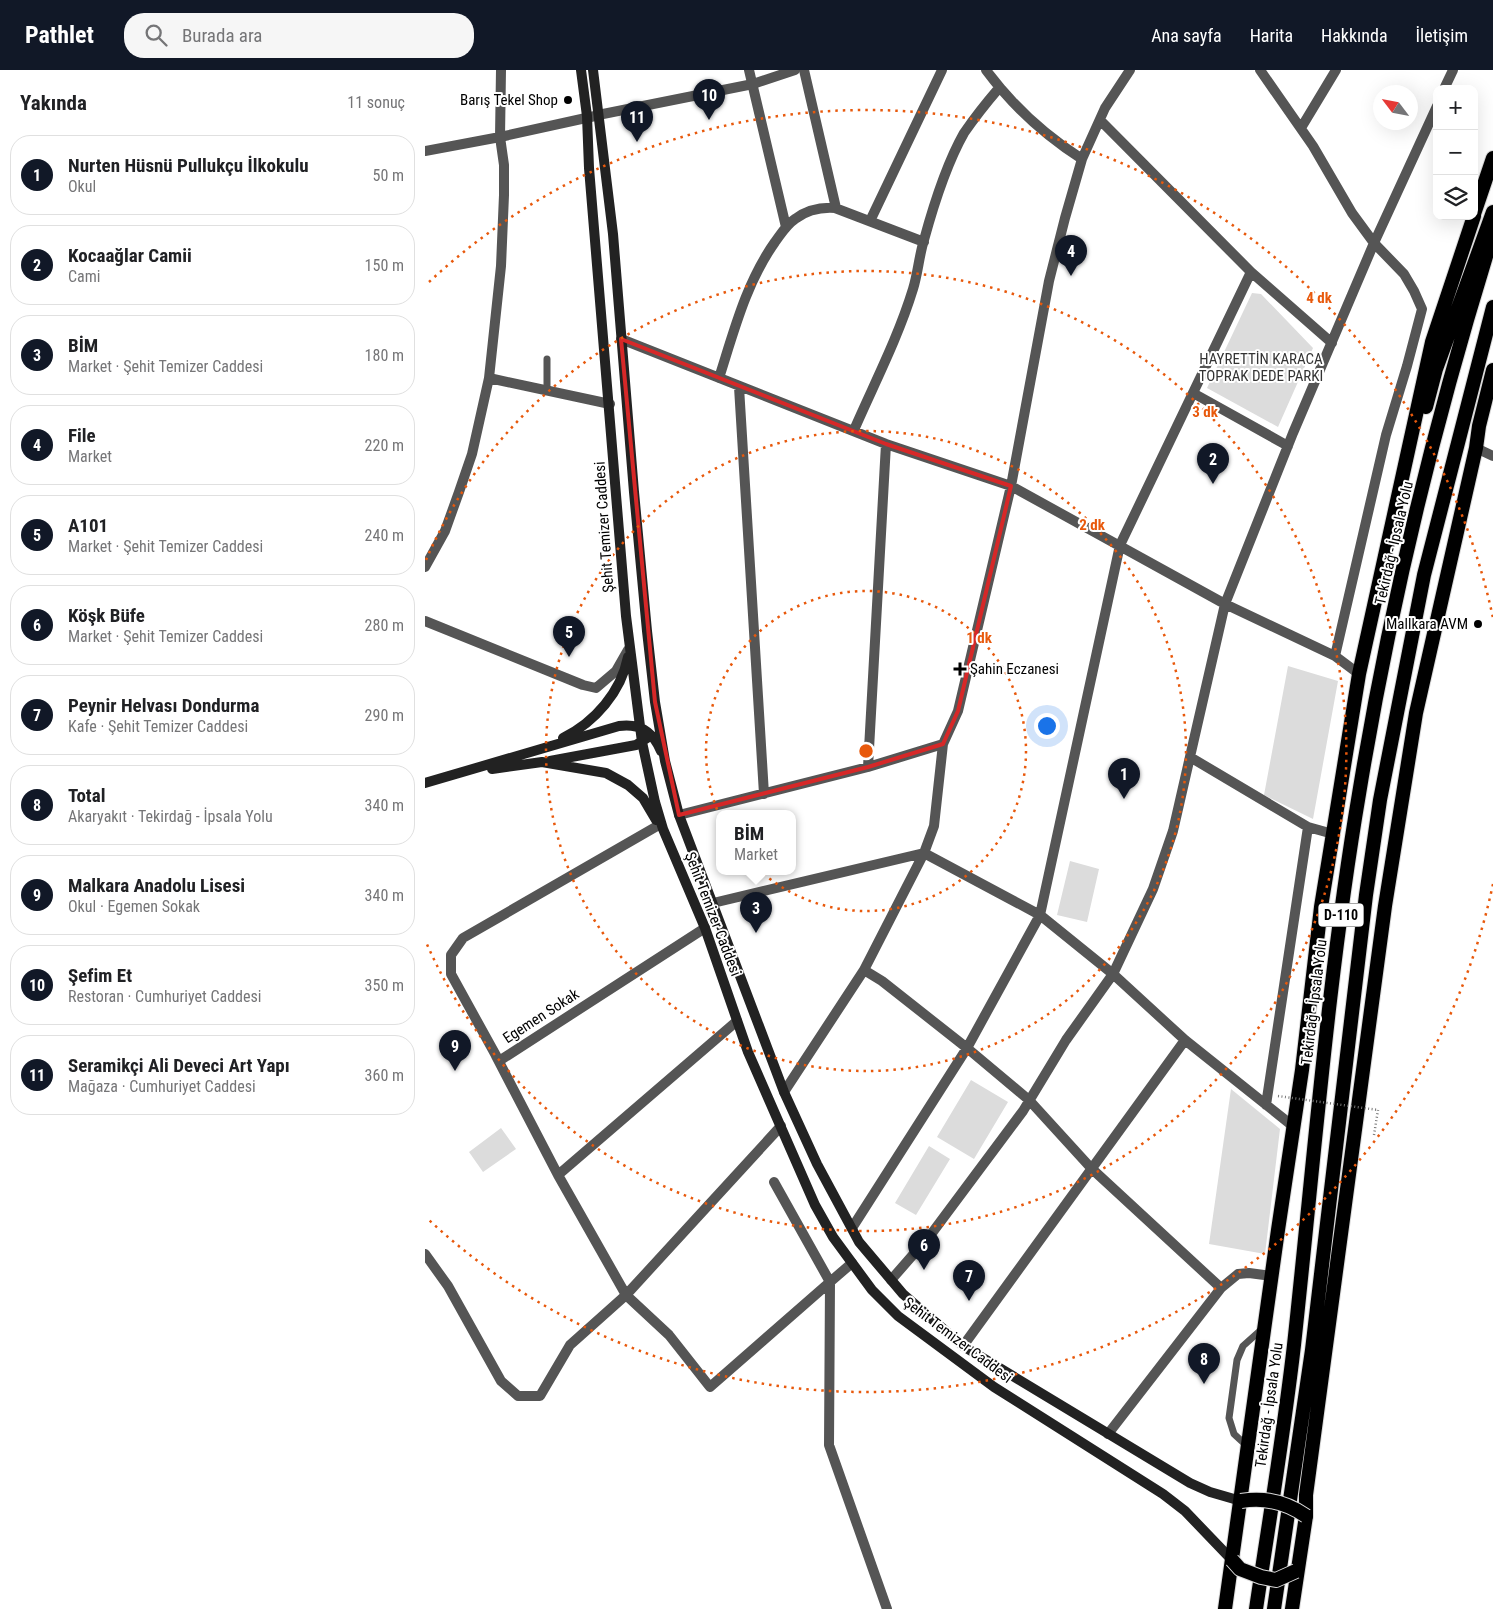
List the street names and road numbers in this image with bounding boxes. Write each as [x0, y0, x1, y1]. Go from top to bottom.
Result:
street label: Şehit Temizer Caddesi [590, 461, 618, 593]
street label: Tekirdağ - İpsala Yolu [1371, 479, 1417, 607]
street label: Şehit Temizer Caddesi [681, 849, 745, 979]
road number: D-110 [1319, 904, 1363, 926]
street label: Tekirdağ - İpsala Yolu [1297, 938, 1331, 1066]
street label: Egemen Sokak [500, 985, 582, 1047]
street label: Şehit Temizer Caddesi [900, 1293, 1016, 1387]
street label: Tekirdağ - İpsala Yolu [1251, 1341, 1287, 1469]

